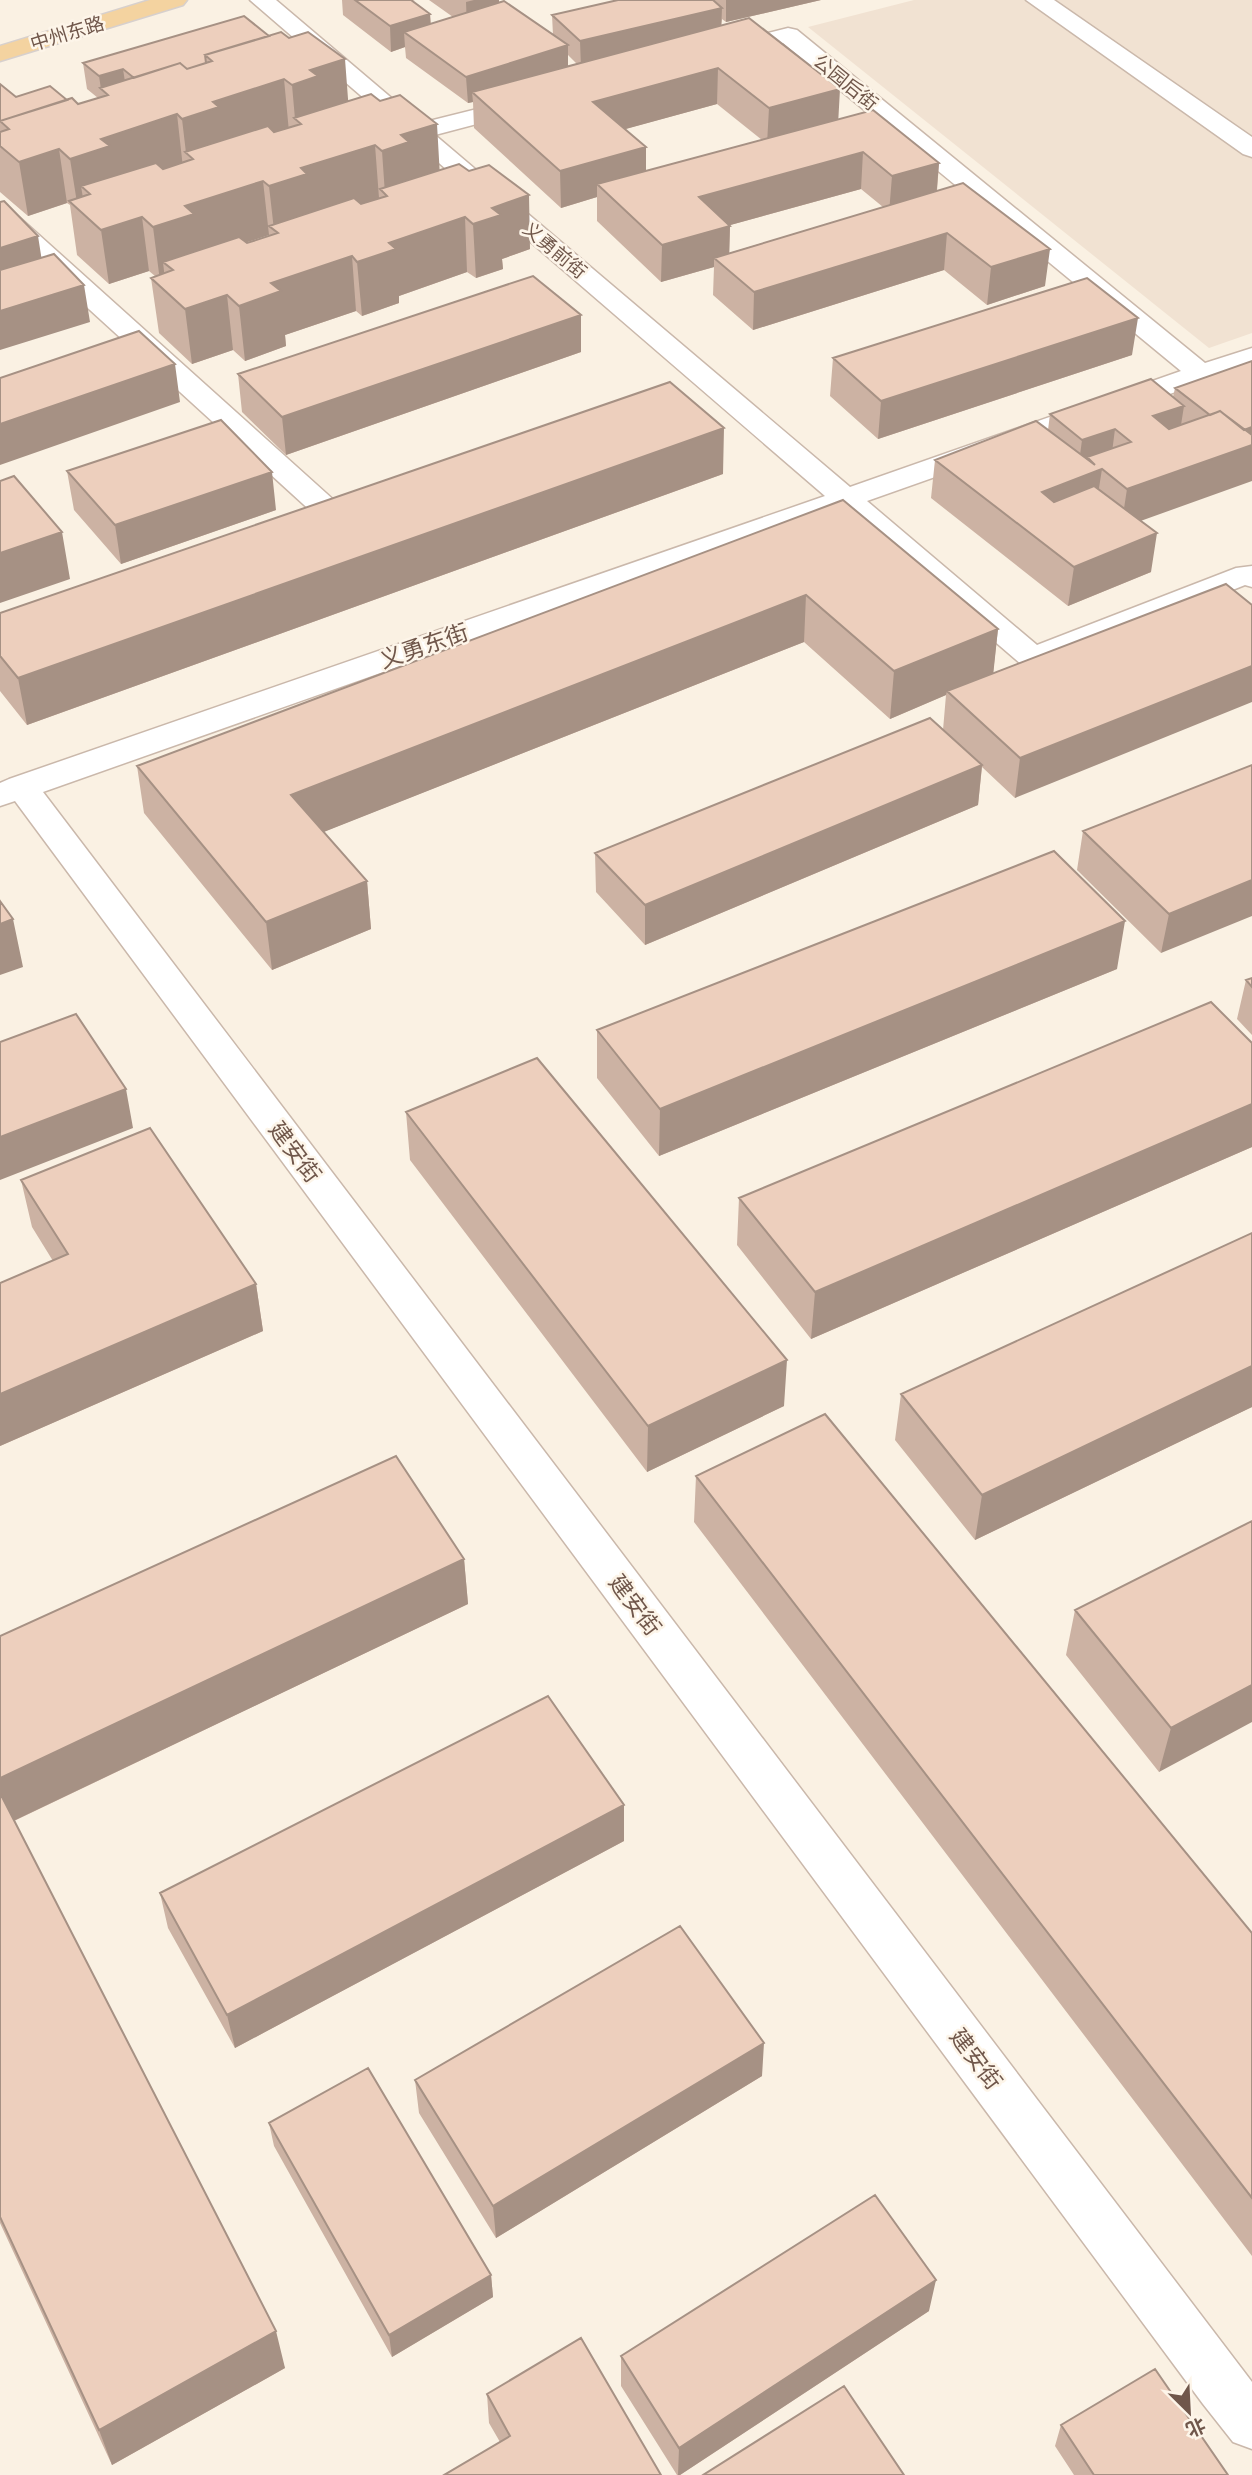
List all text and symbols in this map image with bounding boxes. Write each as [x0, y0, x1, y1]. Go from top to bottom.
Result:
street label: 中州东路 [27, 10, 107, 55]
street label: 公园后街 [810, 49, 883, 114]
street label: 义勇前街 [519, 216, 592, 283]
street label: 义勇东街 [376, 617, 472, 673]
street label: 建安街 [264, 1115, 328, 1187]
street label: 建安街 [604, 1568, 668, 1640]
street label: 建安街 [945, 2022, 1009, 2094]
north arrow [1154, 2377, 1224, 2447]
text: 北 [1183, 2414, 1209, 2442]

